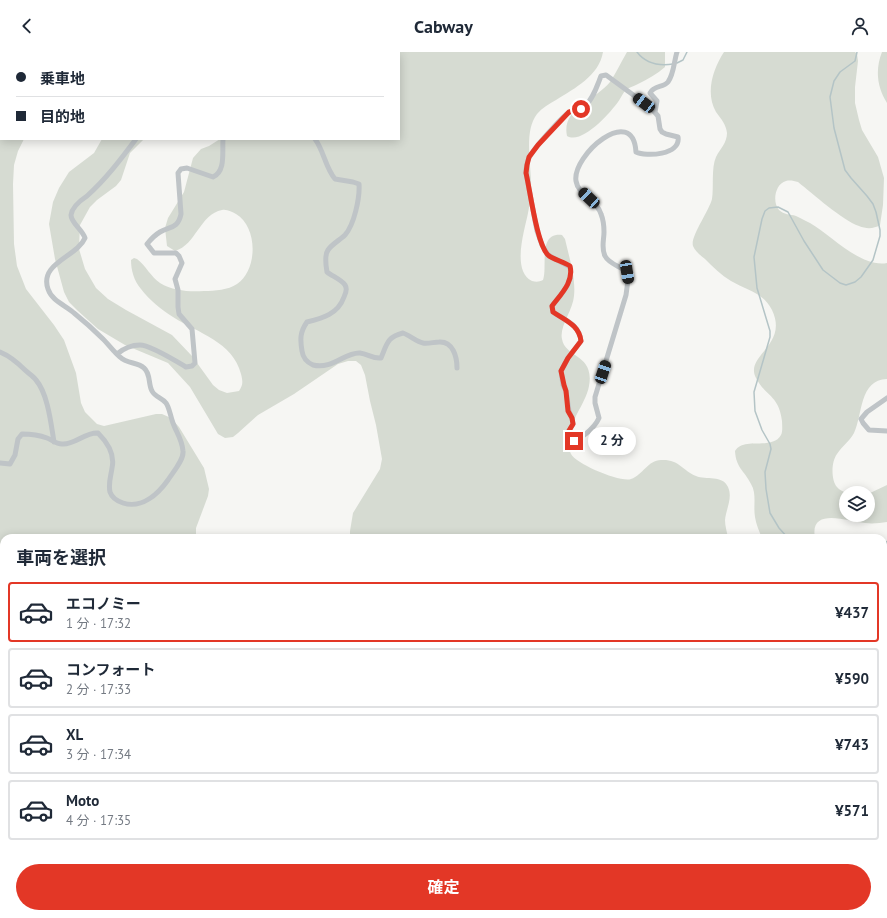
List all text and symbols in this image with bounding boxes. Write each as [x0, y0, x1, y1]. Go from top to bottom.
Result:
icon: back [16, 15, 38, 37]
text: Cabway [414, 15, 473, 38]
icon: person [849, 15, 871, 37]
text: 乗車地 [40, 69, 85, 88]
car [631, 91, 657, 115]
route start [572, 100, 590, 118]
text: 目的地 [40, 107, 85, 126]
car [576, 185, 602, 211]
car [619, 259, 635, 285]
car [594, 359, 612, 385]
callout: 2 分 [588, 427, 636, 455]
route end [565, 432, 583, 450]
text: 2 分 [600, 432, 624, 449]
map controls [839, 486, 875, 522]
button: layers [839, 486, 875, 522]
text: 車両を選択 [16, 546, 106, 569]
icon: car [18, 594, 54, 630]
text: エコノミー [66, 594, 141, 613]
text: ¥437 [835, 603, 869, 622]
text: 1 分 · 17:32 [66, 615, 131, 632]
icon: car [18, 660, 54, 696]
text: コンフォート [66, 660, 156, 679]
text: ¥590 [835, 669, 869, 688]
text: 2 分 · 17:33 [66, 681, 131, 698]
text: XL [66, 725, 83, 744]
icon: car [18, 726, 54, 762]
text: ¥743 [835, 735, 869, 754]
text: 3 分 · 17:34 [66, 746, 131, 763]
text: Moto [66, 791, 99, 810]
icon: car [18, 792, 54, 828]
text: ¥571 [835, 801, 869, 820]
text: 4 分 · 17:35 [66, 812, 131, 829]
button: 確定 [16, 864, 871, 910]

